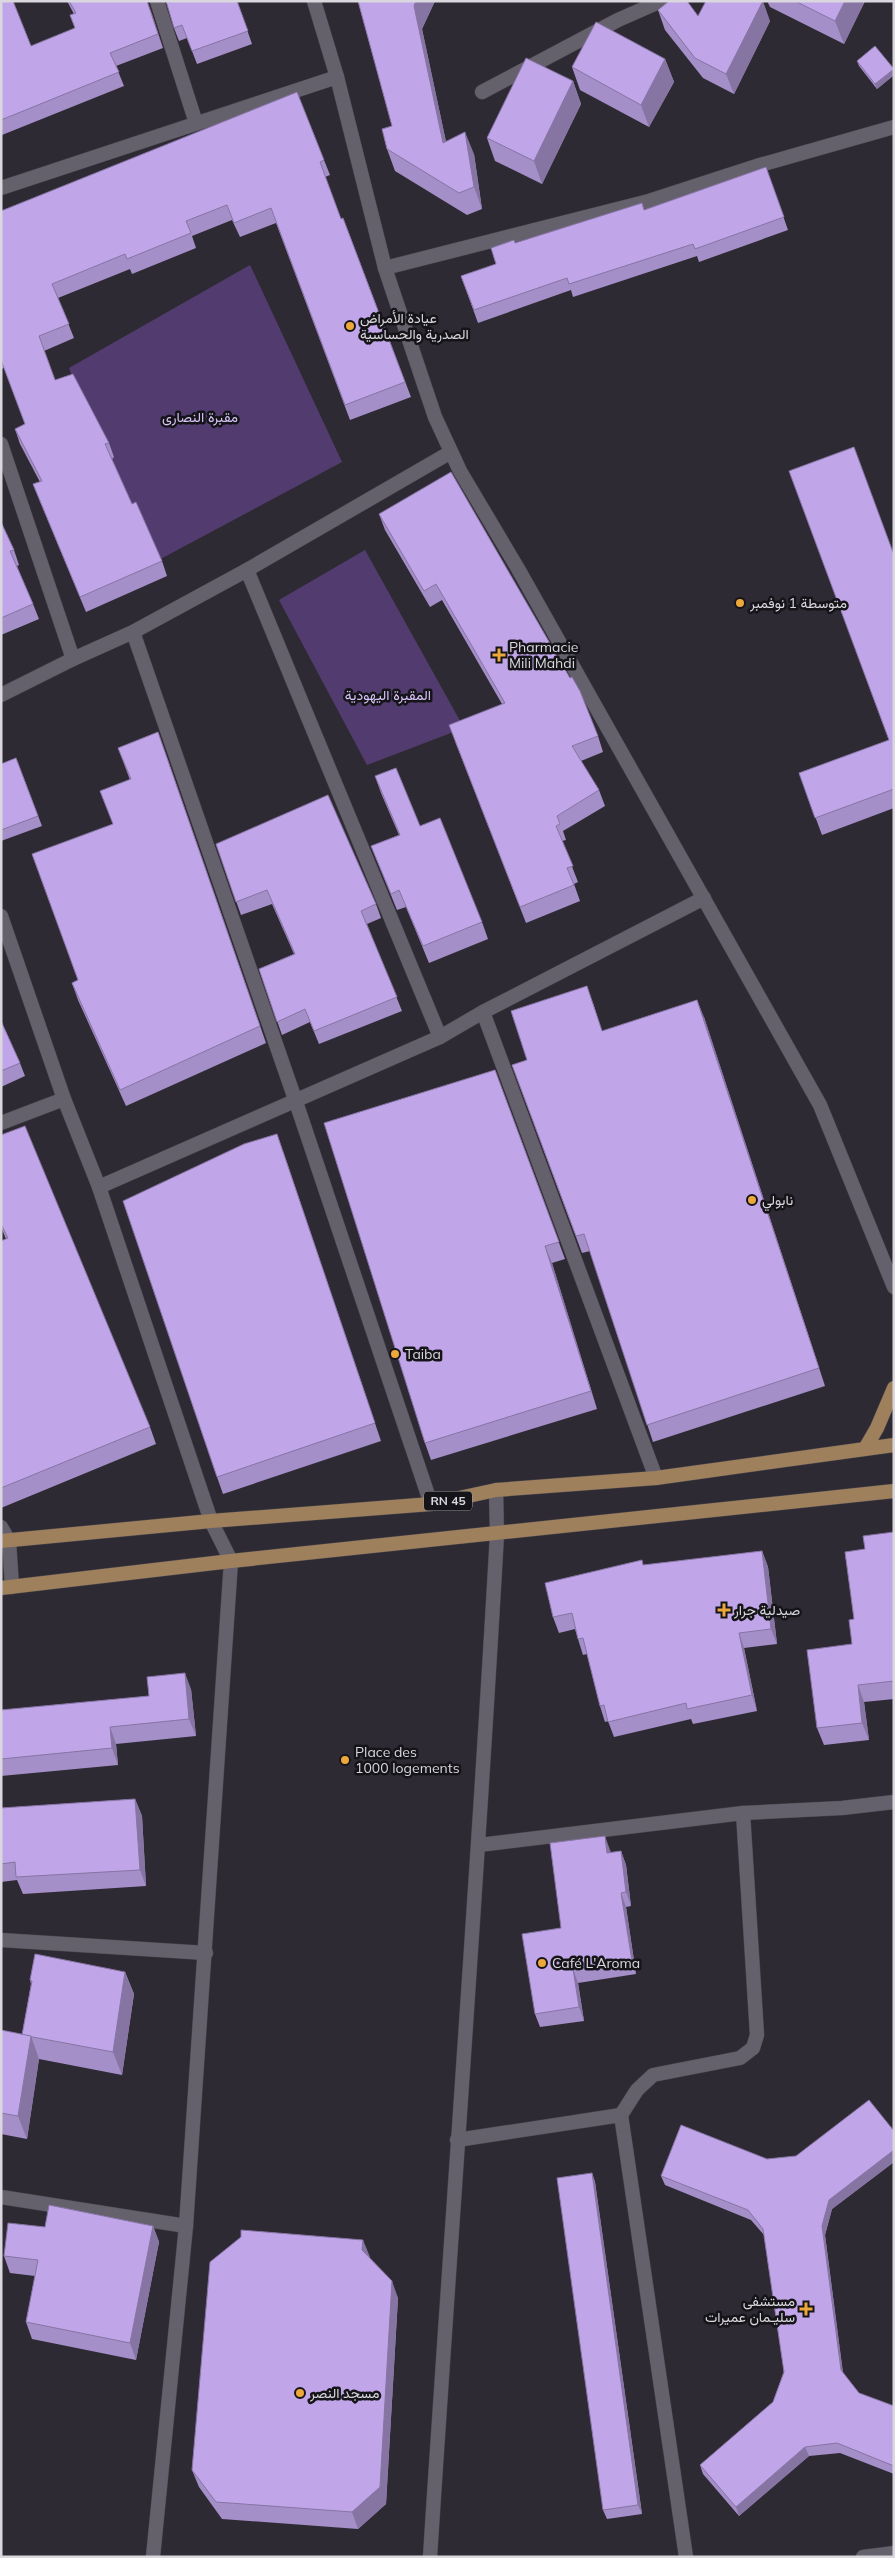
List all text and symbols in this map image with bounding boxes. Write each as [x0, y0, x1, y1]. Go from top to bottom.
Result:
place label: عيادة الأمراض الصدرية والحساسية [360, 309, 469, 343]
marker: عيادة الأمراض الصدرية والحساسية [344, 320, 356, 332]
park label: مقبرة النصارى [162, 408, 238, 426]
place label: متوسطة 1 نوفمبر [749, 594, 847, 612]
marker: متوسطة 1 نوفمبر [734, 597, 746, 609]
place label: Pharmacie Mili Mahdi [509, 638, 578, 672]
marker: Pharmacie Mili Mahdi [493, 649, 505, 661]
park label: المقبرة اليهودية [345, 686, 431, 704]
place label: نابولي [762, 1191, 793, 1212]
marker: نابولي [746, 1194, 758, 1206]
place label: Taiba [405, 1345, 441, 1363]
marker: Taiba [389, 1348, 401, 1360]
road number: RN 45 [424, 1492, 472, 1510]
place label: صيدلية جرار [733, 1601, 800, 1619]
marker: صيدلية جرار [718, 1604, 730, 1616]
place label: Place des 1000 logements [355, 1743, 460, 1777]
marker: Place des 1000 logements [339, 1754, 351, 1766]
place label: Café L'Aroma [552, 1954, 640, 1972]
marker: Café L'Aroma [536, 1957, 548, 1969]
place label: مستشفى سليـمان عميرات [705, 2292, 795, 2326]
marker: مستشفى سليـمان عميرات [799, 2302, 813, 2316]
place label: مسجد النصر [309, 2384, 379, 2402]
marker: مسجد النصر [294, 2387, 306, 2399]

